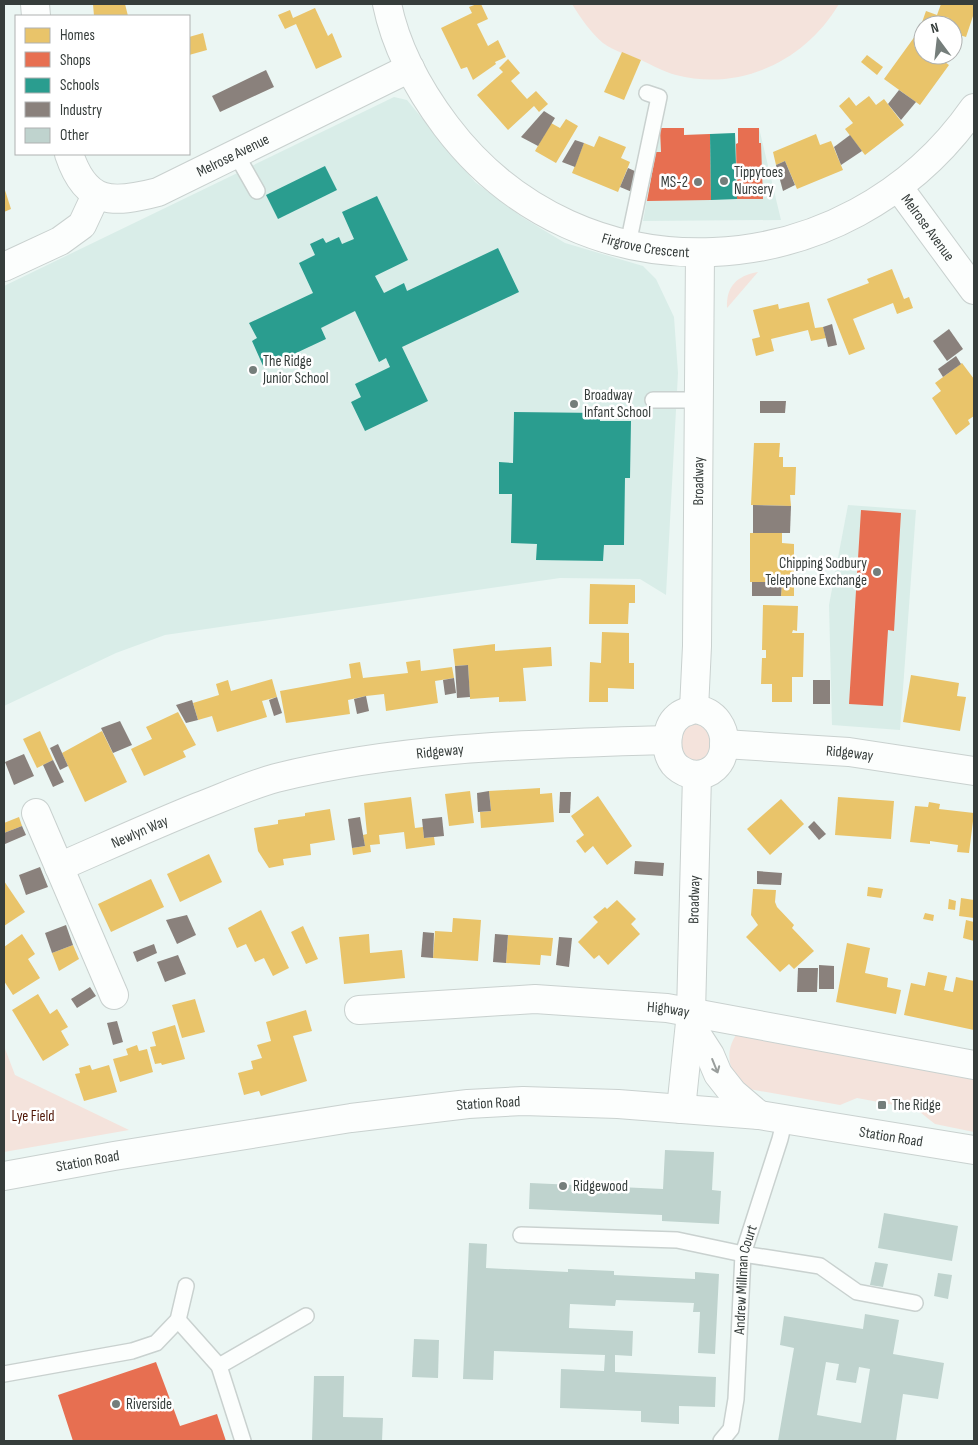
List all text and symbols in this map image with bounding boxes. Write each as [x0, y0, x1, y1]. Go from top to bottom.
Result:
legend [15, 15, 190, 155]
north arrow [913, 15, 963, 65]
text: N [929, 19, 941, 37]
text: Homes [60, 26, 95, 45]
text: Shops [60, 51, 91, 70]
text: Schools [60, 76, 99, 95]
text: Industry [60, 101, 102, 120]
text: Other [60, 126, 89, 145]
street label: Melrose Avenue [194, 130, 272, 182]
place label: Tippytoes Nursery [734, 163, 783, 199]
place label: MS-2 [661, 173, 688, 192]
marker: Tippytoes Nursery [718, 175, 730, 187]
marker: MS-2 [692, 176, 704, 188]
street label: Melrose Avenue [897, 190, 959, 265]
street label: Firgrove Crescent [599, 229, 690, 262]
place label: The Ridge Junior School [262, 352, 329, 388]
marker: The Ridge Junior School [247, 364, 259, 376]
place label: Broadway Infant School [584, 386, 651, 422]
marker: Broadway Infant School [568, 398, 580, 410]
street label: Broadway [689, 456, 708, 506]
place label: Chipping Sodbury Telephone Exchange [765, 554, 867, 590]
marker: Chipping Sodbury Telephone Exchange [871, 566, 883, 578]
street label: Ridgeway [415, 740, 465, 763]
street label: Ridgeway [825, 742, 875, 766]
street label: Newlyn Way [108, 811, 171, 853]
street label: Broadway [684, 875, 704, 924]
street label: Highway [646, 998, 691, 1022]
one-way arrow [710, 1058, 720, 1073]
street label: Station Road [455, 1092, 521, 1115]
place label: The Ridge [892, 1096, 941, 1115]
marker: The Ridge [876, 1099, 888, 1111]
park label: Lye Field [11, 1107, 55, 1126]
street label: Station Road [858, 1122, 924, 1152]
street label: Station Road [54, 1146, 121, 1176]
place label: Ridgewood [573, 1177, 628, 1196]
marker: Ridgewood [557, 1180, 569, 1192]
street label: Andrew Millman Court [730, 1222, 762, 1336]
place label: Riverside [126, 1395, 172, 1414]
marker: Riverside [110, 1398, 122, 1410]

